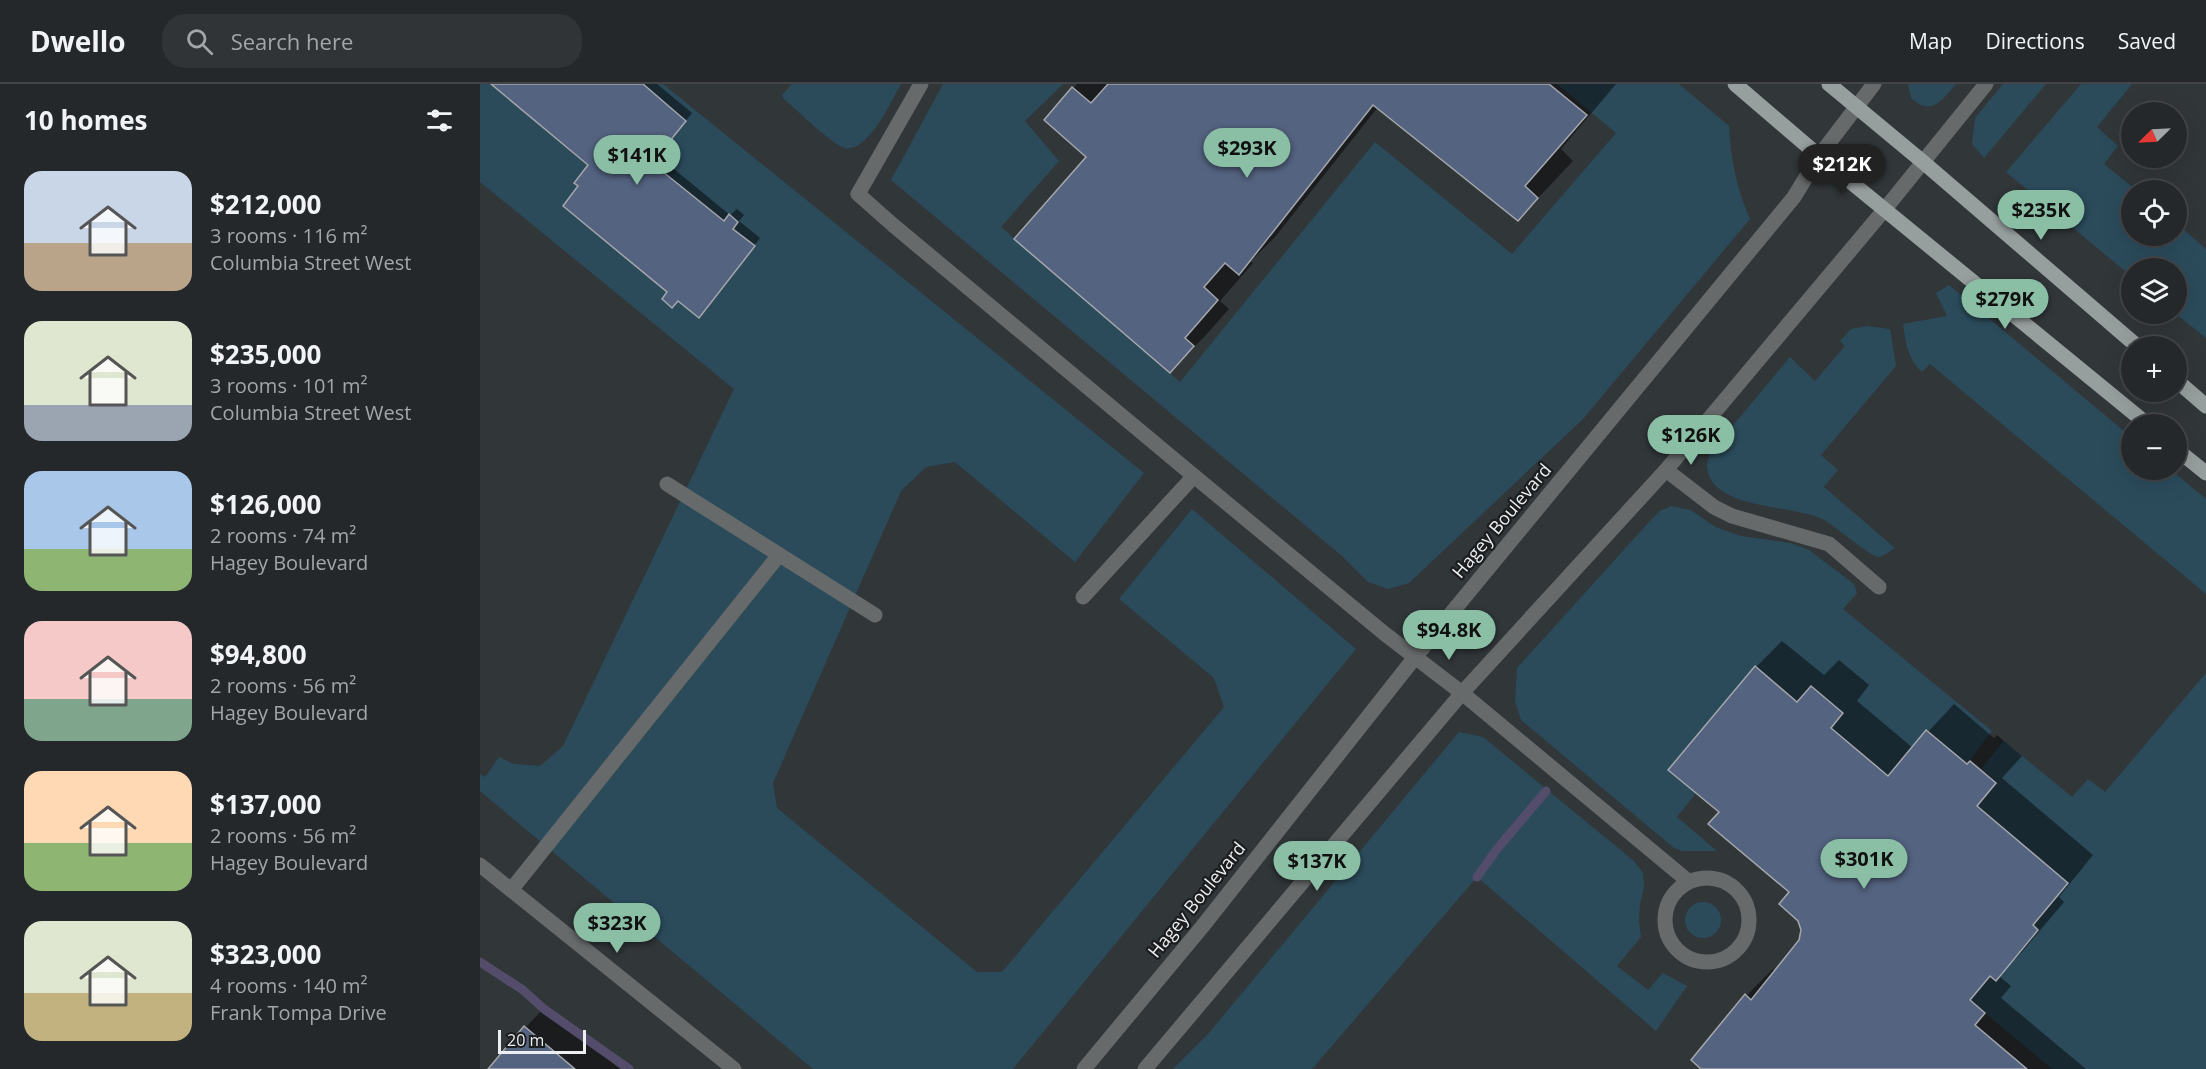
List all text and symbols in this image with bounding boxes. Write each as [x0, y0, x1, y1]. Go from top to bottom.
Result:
search box [162, 14, 582, 68]
text: Dwello [30, 22, 126, 60]
icon: search [183, 25, 216, 58]
text: Search here [231, 26, 353, 56]
text: Map [1909, 27, 1952, 55]
text: Directions [1985, 27, 2085, 55]
text: Saved [2118, 27, 2176, 55]
text: 10 homes [24, 102, 148, 138]
north arrow [2121, 102, 2187, 168]
map controls [2121, 102, 2187, 480]
icon: filters [423, 104, 456, 137]
pin: $293K [1205, 128, 1289, 179]
text: $293K [1217, 134, 1277, 161]
pin: $141K [595, 135, 679, 186]
text: $141K [607, 141, 667, 168]
pin: $212K [1800, 144, 1884, 195]
text: $212K [1812, 150, 1872, 177]
button: locate [2121, 180, 2187, 246]
text: $212,000 [210, 186, 321, 222]
pin: $235K [1999, 190, 2083, 241]
icon: home [72, 195, 144, 267]
text: $235K [2011, 196, 2071, 223]
text: 3 rooms · 116 m² [210, 222, 368, 249]
text: Columbia Street West [210, 249, 411, 276]
button: layers [2121, 258, 2187, 324]
pin: $279K [1963, 279, 2047, 330]
text: $279K [1975, 285, 2035, 312]
text: $235,000 [210, 336, 321, 372]
button: + [2121, 336, 2187, 402]
icon: home [72, 345, 144, 417]
text: 3 rooms · 101 m² [210, 372, 368, 399]
text: Columbia Street West [210, 399, 411, 426]
button: − [2121, 414, 2187, 480]
pin: $126K [1649, 415, 1733, 466]
text: $126K [1661, 421, 1721, 448]
street label: Hagey Boulevard [1446, 458, 1556, 583]
text: $126,000 [210, 486, 321, 522]
icon: home [72, 495, 144, 567]
text: 2 rooms · 74 m² [210, 522, 356, 549]
text: Hagey Boulevard [210, 549, 368, 576]
pin: $94.8K [1400, 610, 1498, 661]
text: $94.8K [1417, 616, 1481, 643]
text: $94,800 [210, 636, 307, 672]
icon: home [72, 645, 144, 717]
text: 2 rooms · 56 m² [210, 672, 356, 699]
text: Hagey Boulevard [210, 699, 368, 726]
text: $137,000 [210, 786, 321, 822]
icon: home [72, 795, 144, 867]
text: 2 rooms · 56 m² [210, 822, 356, 849]
street label: Hagey Boulevard [1142, 837, 1250, 962]
pin: $301K [1822, 839, 1906, 890]
pin: $137K [1275, 841, 1359, 892]
text: $301K [1834, 845, 1894, 872]
text: $137K [1287, 847, 1347, 874]
text: Hagey Boulevard [210, 849, 368, 876]
pin: $323K [575, 903, 659, 954]
text: $323K [587, 909, 647, 936]
text: $323,000 [210, 936, 321, 972]
icon: home [72, 945, 144, 1017]
text: 4 rooms · 140 m² [210, 972, 368, 999]
text: Frank Tompa Drive [210, 999, 387, 1026]
scale bar [498, 1027, 586, 1054]
text: 20 m [507, 1029, 544, 1051]

